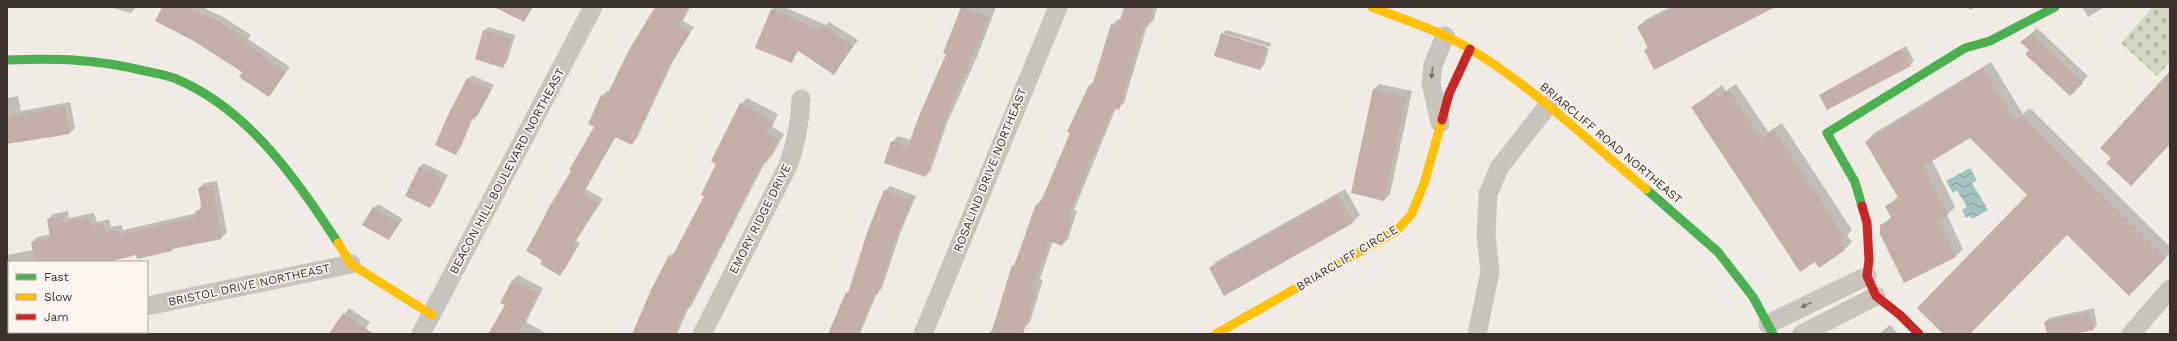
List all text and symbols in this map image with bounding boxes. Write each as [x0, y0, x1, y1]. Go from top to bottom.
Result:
street label: BEACON HILL BOULEVARD NORTHEAST [447, 66, 567, 276]
one-way arrow [1429, 66, 1435, 79]
street label: BRIARCLIFF ROAD NORTHEAST [1537, 79, 1685, 207]
street label: ROSALIND DRIVE NORTHEAST [951, 86, 1029, 254]
street label: EMORY RIDGE DRIVE [726, 161, 794, 276]
street label: BRIARCLIFF CIRCLE [1294, 222, 1400, 294]
legend [8, 261, 148, 333]
street label: BRISTOL DRIVE NORTHEAST [167, 261, 331, 309]
text: Fast [44, 270, 69, 284]
text: Slow [44, 290, 72, 304]
one-way arrow [1801, 302, 1812, 308]
text: Jam [44, 310, 69, 324]

